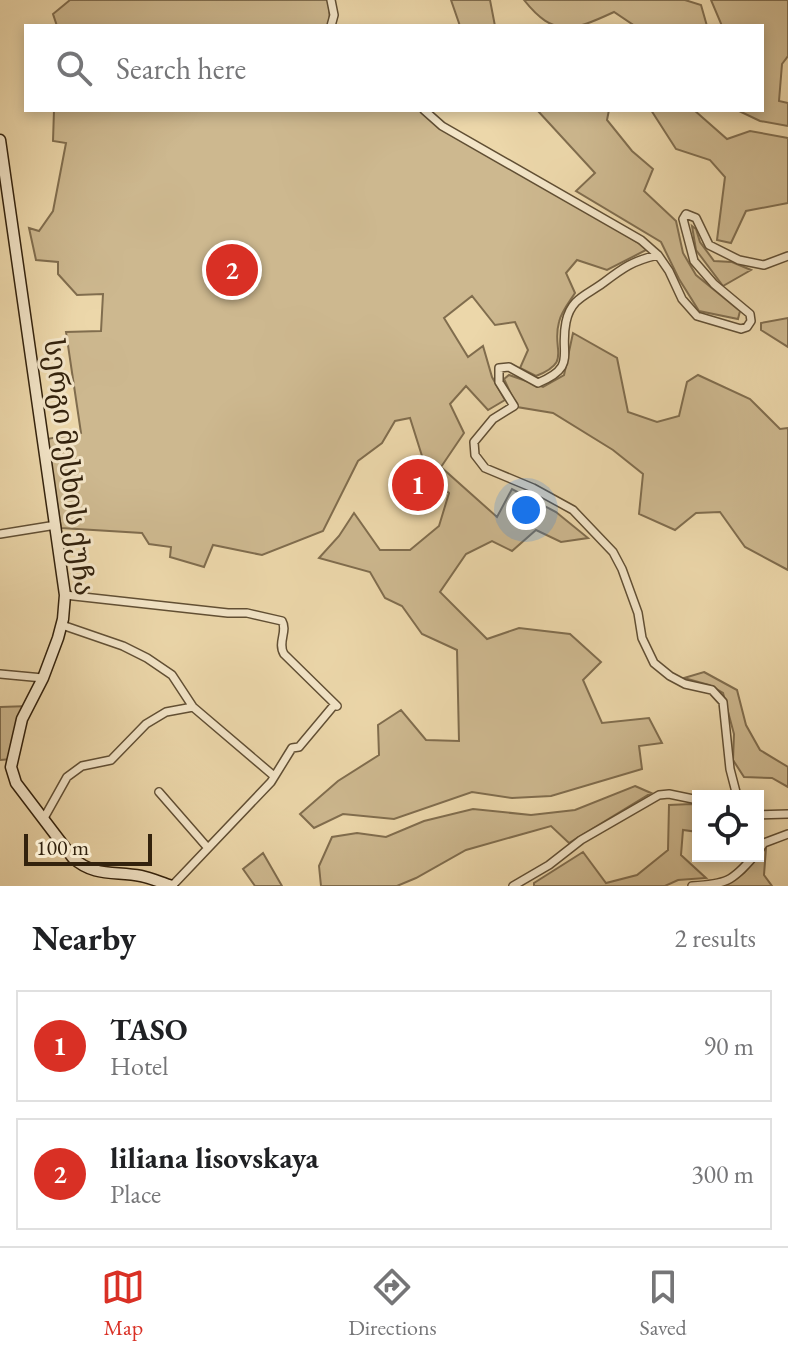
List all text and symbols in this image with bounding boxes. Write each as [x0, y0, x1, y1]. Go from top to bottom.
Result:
search box [24, 24, 764, 112]
icon: search [52, 46, 96, 90]
text: Search here [116, 49, 246, 88]
pin: 2 [206, 240, 258, 300]
street label: სერგი მესხის ქუჩა [36, 336, 104, 598]
pin: 1 [392, 455, 444, 515]
your location [506, 490, 546, 530]
map controls [692, 790, 764, 862]
button: locate [692, 790, 764, 862]
scale bar [24, 830, 152, 866]
text: 100 m [36, 833, 89, 862]
text: Nearby [32, 916, 136, 960]
text: 2 results [675, 921, 756, 955]
text: TASO [110, 1010, 188, 1049]
text: 1 [53, 1029, 67, 1063]
text: 90 m [704, 1029, 754, 1063]
text: Hotel [110, 1049, 168, 1083]
text: liliana lisovskaya [110, 1138, 319, 1177]
text: 2 [53, 1157, 67, 1191]
text: 300 m [691, 1157, 754, 1191]
text: Place [110, 1177, 161, 1211]
tab: Map [101, 1265, 145, 1342]
tab: Directions [348, 1265, 437, 1342]
tab: Saved [639, 1265, 687, 1342]

